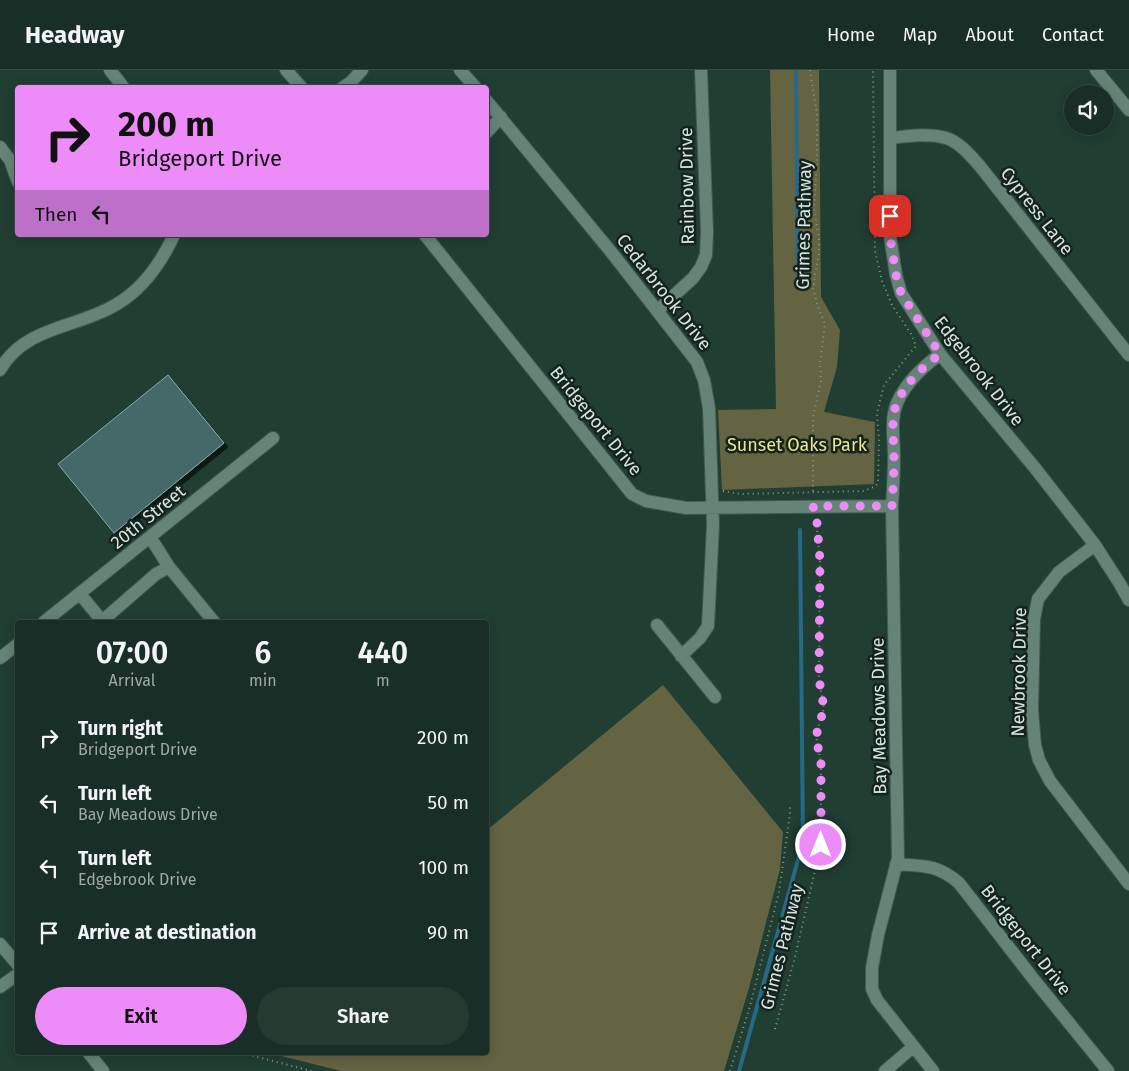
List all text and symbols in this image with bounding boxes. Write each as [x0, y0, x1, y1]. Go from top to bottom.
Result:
text: Headway [25, 21, 124, 49]
text: Home [827, 24, 875, 46]
text: Map [903, 24, 937, 46]
text: About [965, 24, 1014, 46]
text: Contact [1042, 24, 1104, 46]
map controls [1064, 85, 1114, 135]
button: sound [1064, 85, 1114, 135]
text: 200 m [118, 103, 215, 145]
icon: right [35, 105, 100, 170]
street label: Rainbow Drive [675, 127, 699, 245]
text: Bridgeport Drive [118, 145, 282, 172]
street label: Grimes Pathway [792, 160, 816, 290]
street label: Cypress Lane [996, 163, 1078, 259]
pin [869, 195, 911, 237]
icon: left [87, 200, 115, 228]
icon: arrive [876, 202, 904, 230]
text: Then [35, 203, 77, 226]
street label: Cedarbrook Drive [612, 230, 716, 354]
street label: Edgebrook Drive [929, 312, 1029, 430]
street label: Bridgeport Drive [545, 362, 647, 480]
park label: Sunset Oaks Park [727, 434, 868, 456]
street label: 20th Street [106, 480, 190, 554]
street label: Newbrook Drive [1007, 607, 1031, 737]
text: 07:00 [96, 635, 168, 671]
text: 6 [255, 635, 271, 671]
text: 440 [357, 635, 408, 671]
street label: Bay Meadows Drive [867, 637, 891, 795]
text: Arrival [109, 671, 155, 690]
text: min [249, 671, 277, 690]
text: m [376, 671, 390, 690]
text: Turn right [78, 717, 163, 740]
icon: right [35, 724, 63, 752]
text: 200 m [417, 726, 469, 749]
text: Bridgeport Drive [78, 740, 197, 759]
text: Turn left [78, 782, 152, 805]
icon: left [35, 789, 63, 817]
text: 50 m [428, 791, 469, 814]
text: Bay Meadows Drive [78, 805, 218, 824]
position arrow [794, 818, 846, 870]
text: Turn left [78, 847, 152, 870]
icon: left [35, 854, 63, 882]
text: 100 m [418, 856, 469, 879]
text: Edgebrook Drive [78, 870, 196, 889]
street label: Bridgeport Drive [976, 880, 1076, 1000]
street label: Grimes Pathway [756, 882, 808, 1012]
icon: arrive [35, 919, 63, 947]
text: Arrive at destination [78, 921, 257, 944]
text: 90 m [427, 921, 469, 944]
button: Exit [35, 987, 247, 1045]
button: Share [257, 987, 469, 1045]

